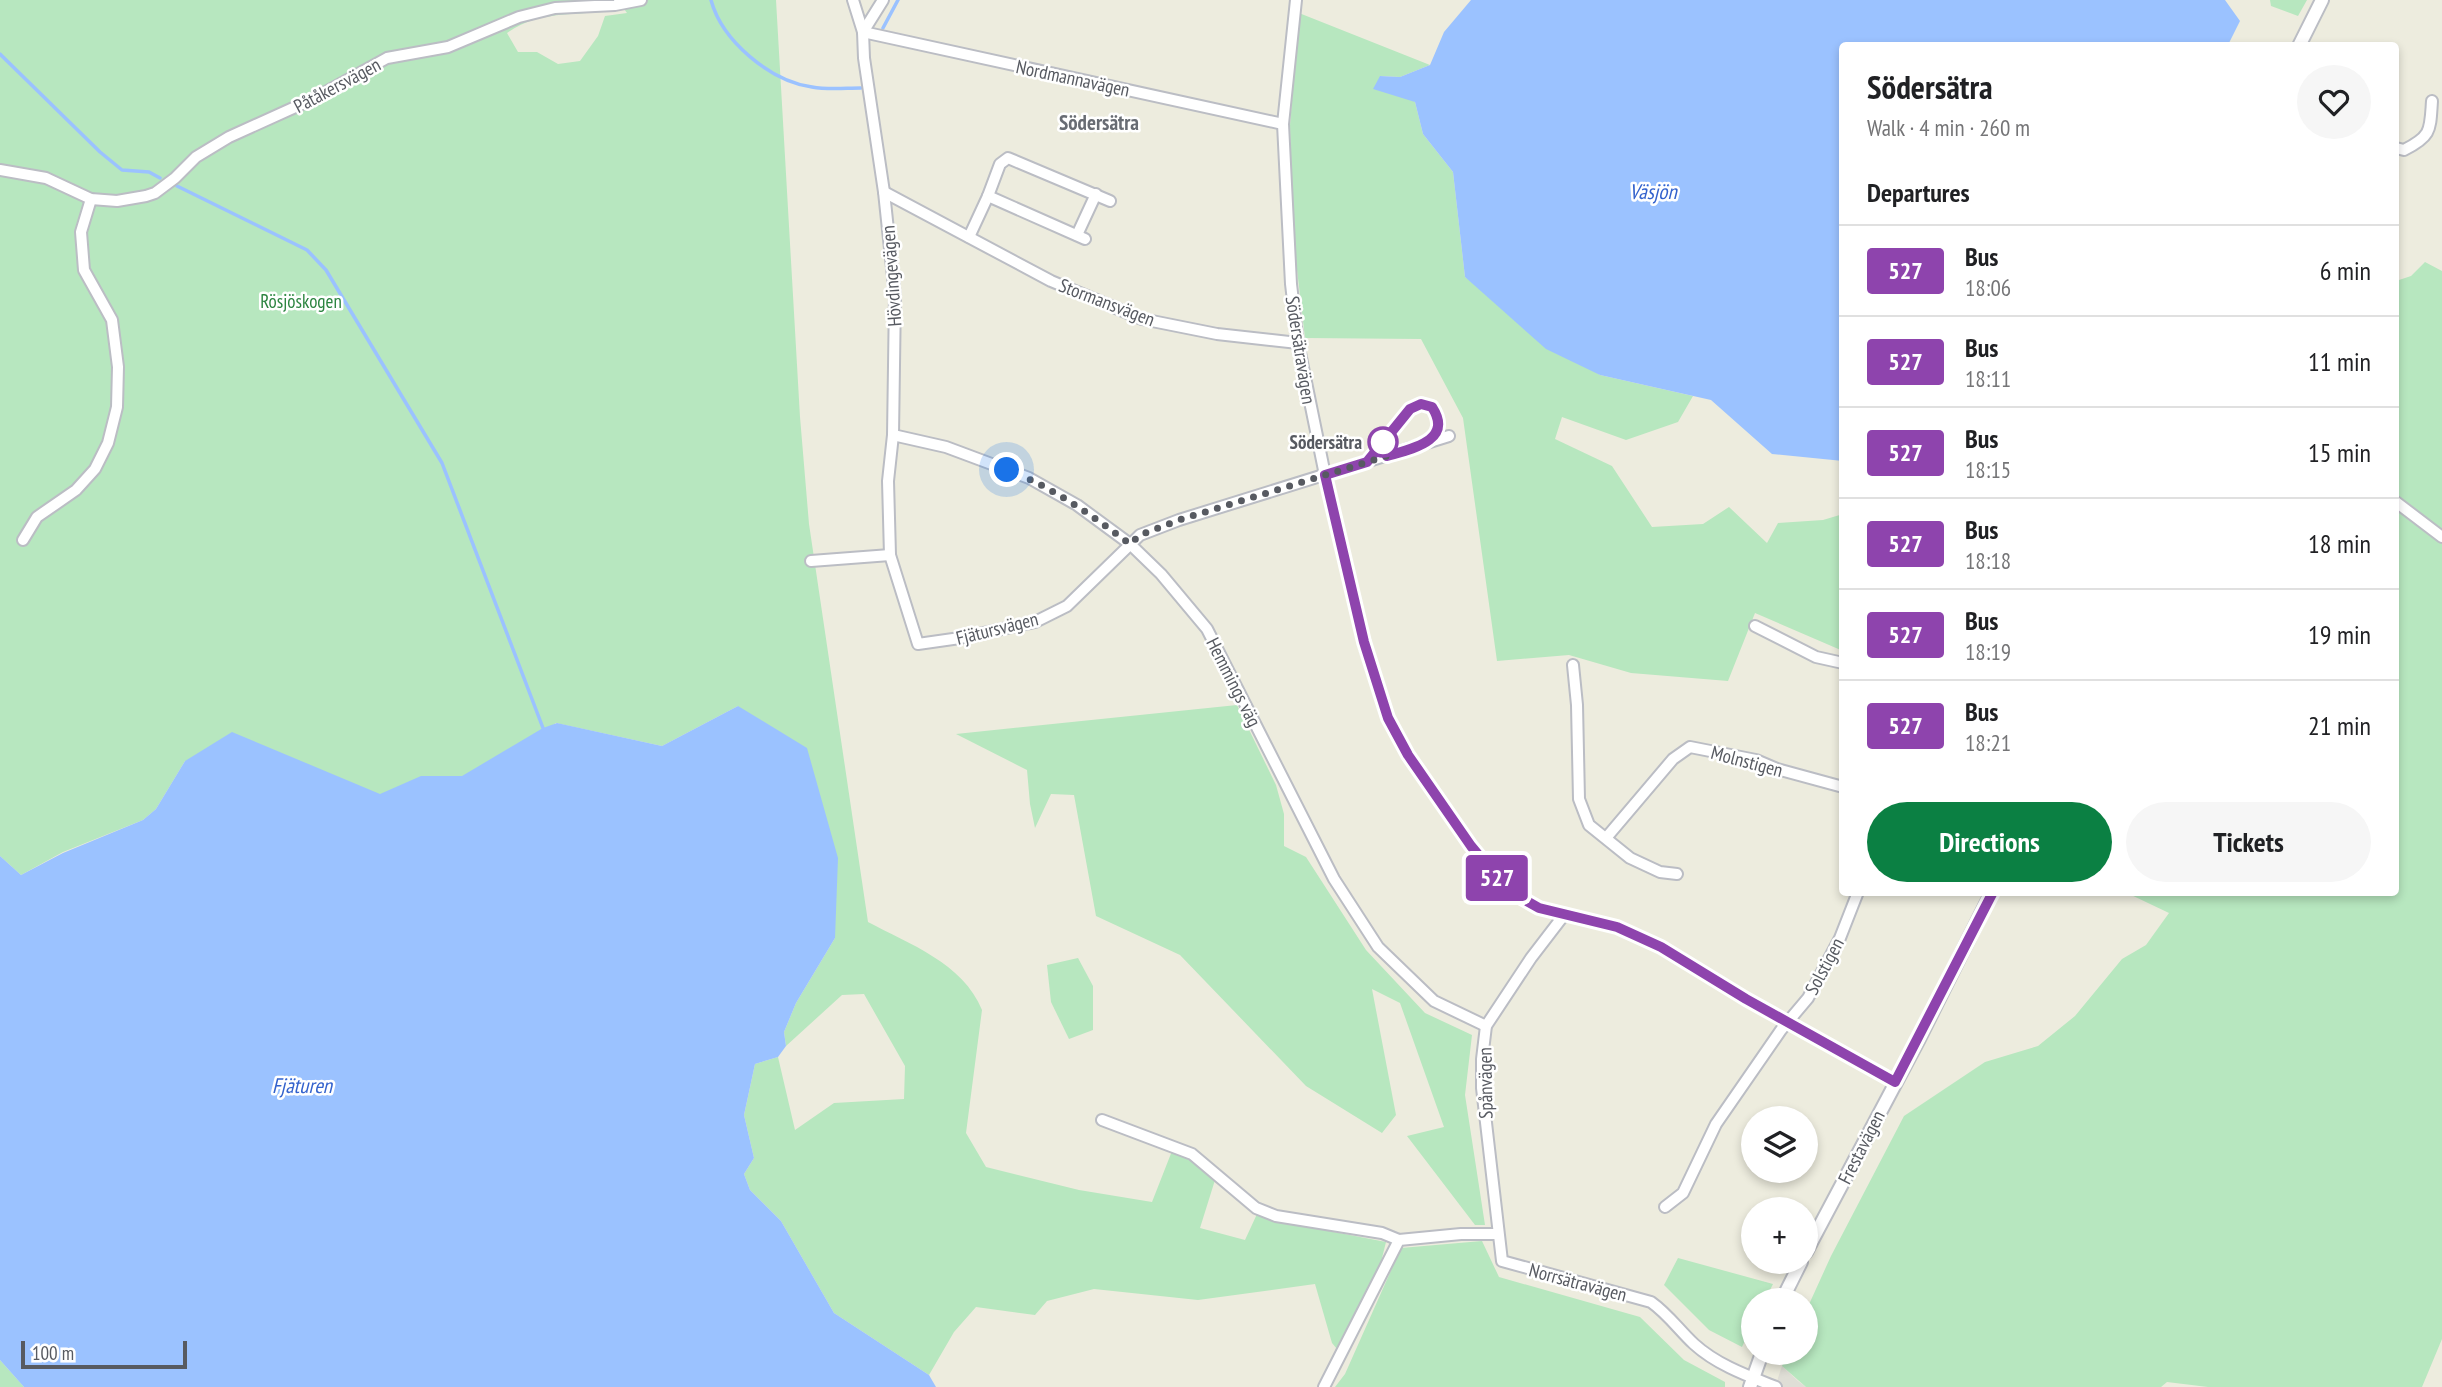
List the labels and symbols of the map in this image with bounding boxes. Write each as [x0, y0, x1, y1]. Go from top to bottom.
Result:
street label: Påtåkersvägen [289, 52, 385, 118]
street label: Nordmannavägen [1014, 54, 1132, 102]
district label: Södersätra [1059, 109, 1139, 136]
water label: Väsjön [1629, 178, 1678, 205]
street label: Hövdingevägen [875, 225, 907, 327]
street label: Stormansvägen [1056, 273, 1158, 331]
park label: Rösjöskogen [260, 289, 342, 313]
street label: Södersätravägen [1281, 294, 1321, 406]
marker: Södersätra [1368, 427, 1398, 457]
place label: Södersätra [1290, 430, 1362, 454]
your location [989, 452, 1024, 487]
street label: Fjätursvägen [953, 606, 1041, 650]
street label: Hemmings väg [1201, 633, 1267, 731]
street label: Molnstigen [1709, 740, 1785, 782]
line badge: 527 [1457, 855, 1537, 901]
street label: Solstigen [1799, 933, 1849, 999]
street label: Spånvägen [1472, 1047, 1498, 1119]
water label: Fjäturen [272, 1072, 334, 1099]
street label: Frestavägen [1832, 1106, 1890, 1188]
street label: Norrsätravägen [1526, 1257, 1630, 1307]
scale bar [21, 1338, 187, 1370]

